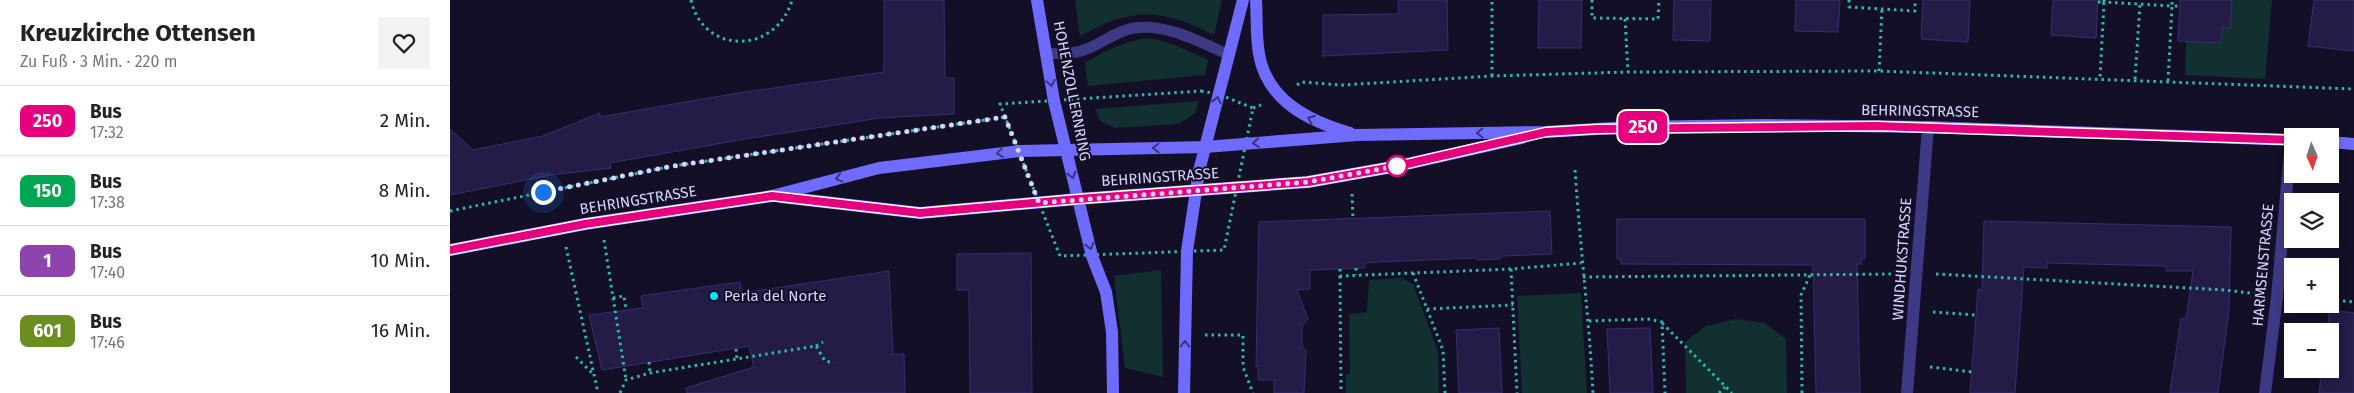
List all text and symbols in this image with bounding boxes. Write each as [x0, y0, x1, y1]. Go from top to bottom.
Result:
button: heart [378, 17, 430, 69]
text: Kreuzkirche Ottensen [20, 19, 256, 47]
street label: HOHENZOLLERNRING [1050, 19, 1094, 163]
text: Zu Fuß · 3 Min. · 220 m [20, 52, 177, 71]
one-way arrow [1046, 78, 1056, 87]
one-way arrow [1211, 95, 1222, 104]
text: Bus [90, 100, 122, 123]
street label: BEHRINGSTRASSE [1861, 101, 1979, 121]
text: 2 Min. [380, 109, 430, 132]
text: 250 [33, 110, 62, 132]
line badge: 250 [1614, 111, 1672, 143]
one-way arrow [1307, 114, 1316, 125]
text: 250 [1628, 116, 1658, 138]
text: 17:32 [90, 123, 124, 142]
one-way arrow [1476, 128, 1484, 138]
north arrow [2284, 128, 2339, 182]
map controls [2284, 128, 2339, 378]
one-way arrow [1252, 137, 1260, 148]
one-way arrow [1152, 143, 1160, 153]
one-way arrow [995, 147, 1003, 158]
unlabelled marker [1386, 155, 1408, 177]
street label: BEHRINGSTRASSE [1101, 164, 1219, 190]
text: Bus [90, 170, 122, 193]
one-way arrow [1066, 170, 1077, 179]
one-way arrow [835, 172, 844, 183]
text: 8 Min. [379, 179, 430, 202]
text: 150 [33, 180, 62, 202]
your location [531, 180, 556, 205]
street label: BEHRINGSTRASSE [578, 182, 698, 218]
text: 17:38 [90, 193, 125, 212]
button: layers [2284, 193, 2339, 248]
street label: WINDHUKSTRASSE [1889, 197, 1915, 321]
street label: HARMSENSTRASSE [2249, 203, 2277, 327]
text: Bus [90, 240, 122, 263]
one-way arrow [1084, 242, 1095, 251]
text: 10 Min. [370, 249, 430, 272]
text: 1 [43, 250, 52, 272]
button: + [2284, 258, 2339, 313]
text: 17:40 [90, 263, 125, 282]
place label: Perla del Norte [724, 287, 826, 305]
marker: Perla del Norte [708, 290, 720, 302]
text: Bus [90, 310, 122, 333]
text: 16 Min. [371, 319, 430, 342]
text: 601 [33, 320, 62, 342]
button: − [2284, 323, 2339, 378]
text: 17:46 [90, 333, 125, 352]
one-way arrow [1179, 340, 1190, 348]

